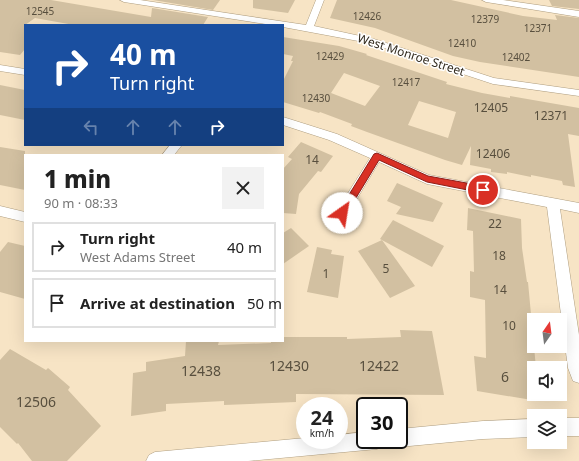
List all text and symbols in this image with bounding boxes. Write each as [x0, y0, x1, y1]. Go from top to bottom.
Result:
house number: 12545 [26, 4, 55, 18]
house number: 12426 [353, 9, 382, 23]
house number: 12379 [471, 12, 500, 26]
house number: 12371 [524, 21, 552, 35]
street label: West Monroe Street [355, 29, 468, 80]
text: 40 m [110, 35, 177, 73]
house number: 12410 [448, 36, 477, 50]
icon: right [44, 40, 96, 92]
house number: 12429 [316, 49, 345, 63]
house number: 12402 [502, 50, 531, 64]
text: Turn right [110, 71, 194, 95]
house number: 12417 [392, 75, 421, 89]
house number: 12430 [302, 91, 331, 105]
house number: 12405 [474, 99, 508, 116]
house number: 12371 [534, 107, 568, 124]
icon: left [80, 116, 102, 138]
icon: ahead [122, 116, 144, 138]
icon: ahead [164, 116, 186, 138]
icon: right [206, 116, 228, 138]
house number: 12406 [476, 145, 510, 162]
house number: 14 [305, 151, 319, 168]
text: 1 min [44, 162, 111, 195]
button: close [222, 167, 264, 209]
pin [466, 173, 500, 207]
icon: arrive [472, 179, 494, 201]
position arrow [321, 192, 363, 234]
text: 90 m · 08:33 [44, 194, 118, 212]
house number: 22 [488, 215, 502, 232]
text: Turn right [80, 228, 155, 248]
icon: right [46, 236, 68, 258]
text: 40 m [227, 237, 262, 257]
house number: 18 [492, 247, 506, 264]
text: West Adams Street [80, 248, 195, 266]
house number: 5 [383, 260, 390, 277]
house number: 1 [323, 265, 329, 282]
house number: 14 [493, 281, 507, 298]
icon: arrive [46, 292, 68, 314]
text: Arrive at destination [80, 293, 235, 313]
text: 50 m [247, 293, 282, 313]
north arrow [527, 313, 567, 353]
map controls [527, 313, 567, 449]
house number: 10 [502, 317, 516, 334]
house number: 12430 [269, 356, 309, 375]
house number: 12422 [359, 356, 399, 375]
house number: 12438 [181, 361, 221, 380]
button: sound [527, 361, 567, 401]
house number: 6 [501, 367, 509, 386]
house number: 12506 [16, 392, 56, 411]
speed limit sign: 30 [356, 397, 408, 449]
text: 24 [311, 404, 333, 431]
button: layers [527, 409, 567, 449]
text: km/h [310, 426, 334, 440]

